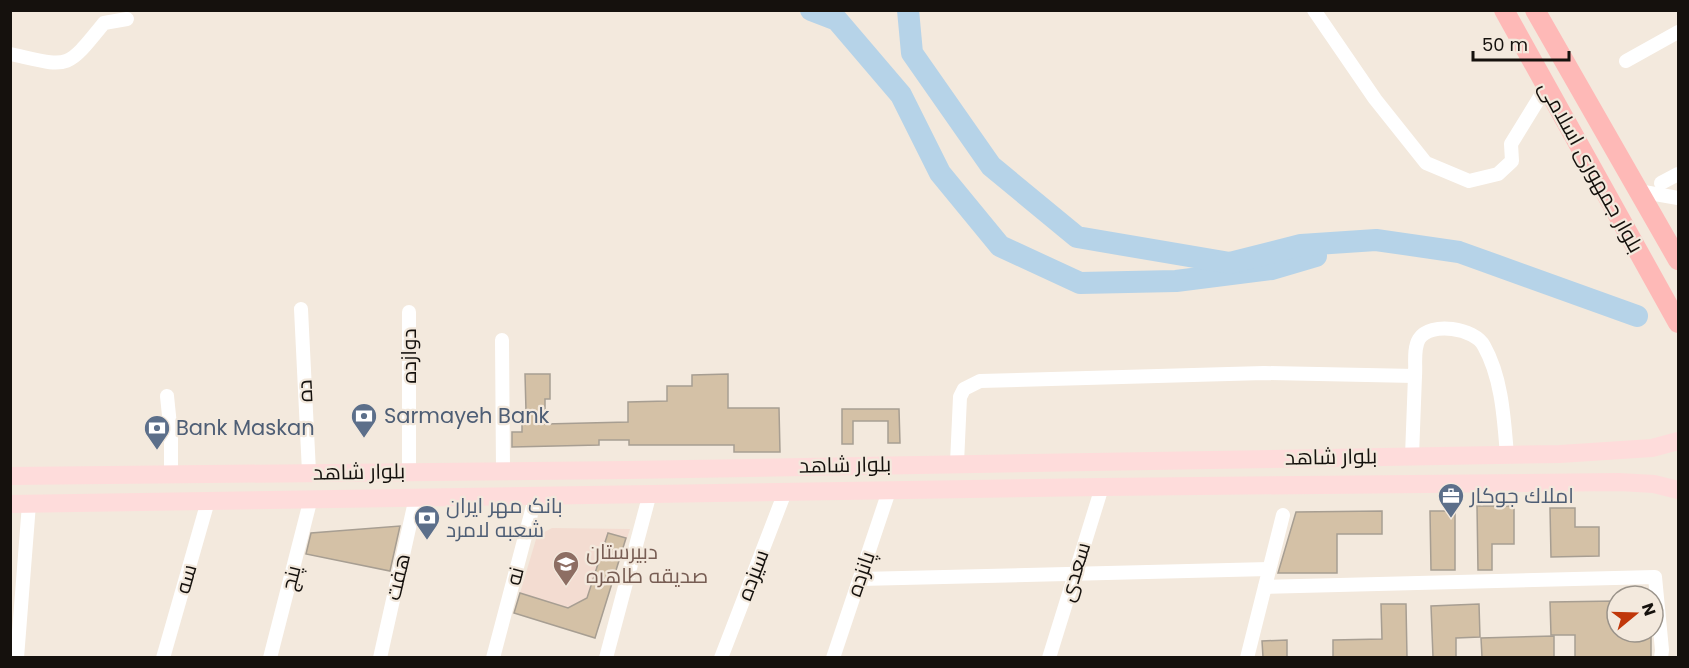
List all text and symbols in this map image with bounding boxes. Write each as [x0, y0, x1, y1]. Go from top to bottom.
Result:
scale bar [1473, 24, 1569, 62]
text: 50 m [1482, 32, 1528, 57]
street label: بلوار جمهوری اسلامی [1532, 76, 1651, 258]
street label: دوازده [394, 328, 423, 384]
street label: ده [289, 379, 320, 403]
bank icon: Sarmayeh Bank [349, 401, 379, 439]
place label: Sarmayeh Bank [384, 401, 550, 430]
bank icon: Bank Maskan [142, 413, 172, 451]
place label: Bank Maskan [176, 413, 315, 442]
street label: بلوار شاهد [1285, 441, 1377, 472]
street label: بلوار شاهد [799, 449, 891, 480]
street label: بلوار شاهد [313, 456, 405, 487]
office icon: املاك جوكار [1436, 481, 1466, 519]
place label: املاك جوكار [1469, 481, 1574, 510]
place label: بانک مهر ایران شعبه لامرد [446, 491, 563, 544]
bank icon: بانک مهر ایران شعبه لامرد [412, 503, 442, 541]
place label: دبیرستان صدیقه طاهره [586, 537, 708, 590]
street label: سعدی [1052, 539, 1097, 605]
street label: سیزده [730, 545, 775, 604]
street label: پانزده [839, 547, 882, 600]
school or university icon: دبیرستان صدیقه طاهره [551, 549, 581, 587]
street label: هفت [378, 551, 417, 603]
street label: سه [168, 561, 204, 597]
street label: پنج [273, 562, 308, 594]
street label: نه [498, 564, 531, 588]
north arrow [1605, 584, 1665, 644]
text: N [1636, 600, 1662, 619]

